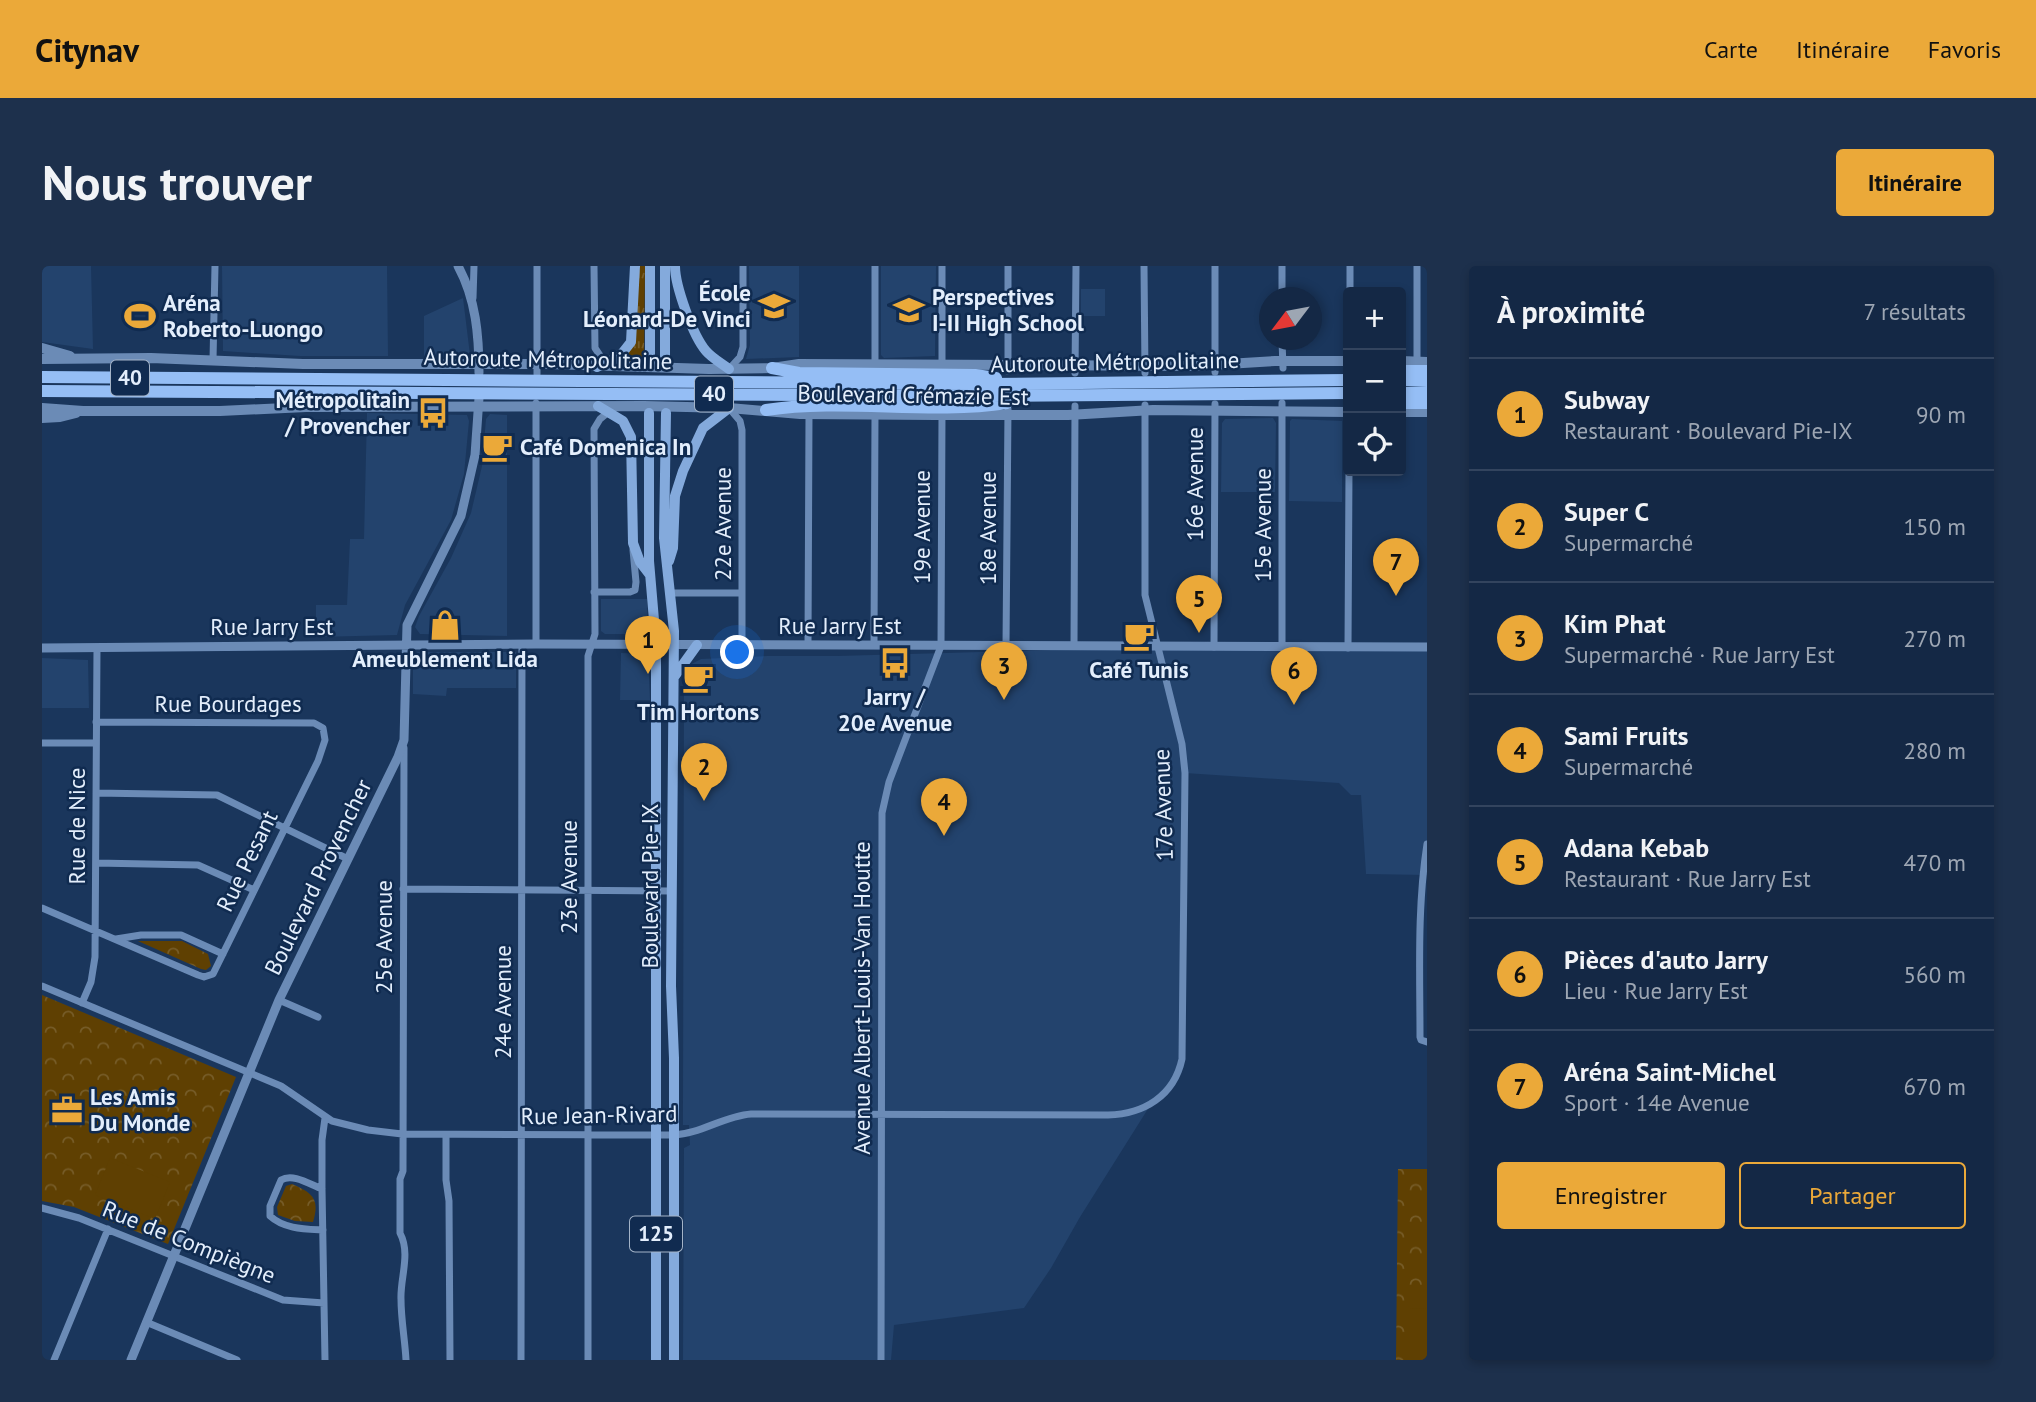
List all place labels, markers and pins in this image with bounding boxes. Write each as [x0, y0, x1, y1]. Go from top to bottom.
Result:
place label: École Léonard-De Vinci [583, 278, 751, 333]
place label: Perspectives I-II High School [932, 282, 1084, 337]
place label: Aréna Roberto-Luongo [163, 288, 323, 343]
school or university icon: École Léonard-De Vinci [757, 289, 791, 323]
school or university icon: Perspectives I-II High School [892, 293, 926, 327]
sports icon: Aréna Roberto-Luongo [123, 299, 157, 333]
place label: Métropolitain / Provencher [276, 385, 411, 440]
bus stop icon: Métropolitain / Provencher [416, 396, 450, 430]
cafe icon: Café Domenica In [480, 430, 514, 464]
place label: Café Domenica In [520, 432, 691, 461]
pin: 7 [1373, 538, 1419, 596]
pin: 5 [1176, 575, 1222, 633]
shop icon: Ameublement Lida [428, 608, 462, 642]
pin: 1 [625, 616, 671, 674]
cafe icon: Café Tunis [1122, 619, 1156, 653]
pin: 3 [981, 642, 1027, 700]
place label: Ameublement Lida [352, 644, 538, 673]
bus stop icon: Jarry / 20e Avenue [878, 646, 912, 680]
pin: 6 [1271, 647, 1317, 705]
place label: Café Tunis [1089, 655, 1189, 684]
cafe icon: Tim Hortons [681, 661, 715, 695]
place label: Jarry / 20e Avenue [838, 682, 952, 737]
place label: Tim Hortons [637, 697, 759, 726]
pin: 2 [681, 743, 727, 801]
pin: 4 [921, 778, 967, 836]
place label: Les Amis Du Monde [90, 1082, 190, 1137]
office icon: Les Amis Du Monde [50, 1093, 84, 1127]

